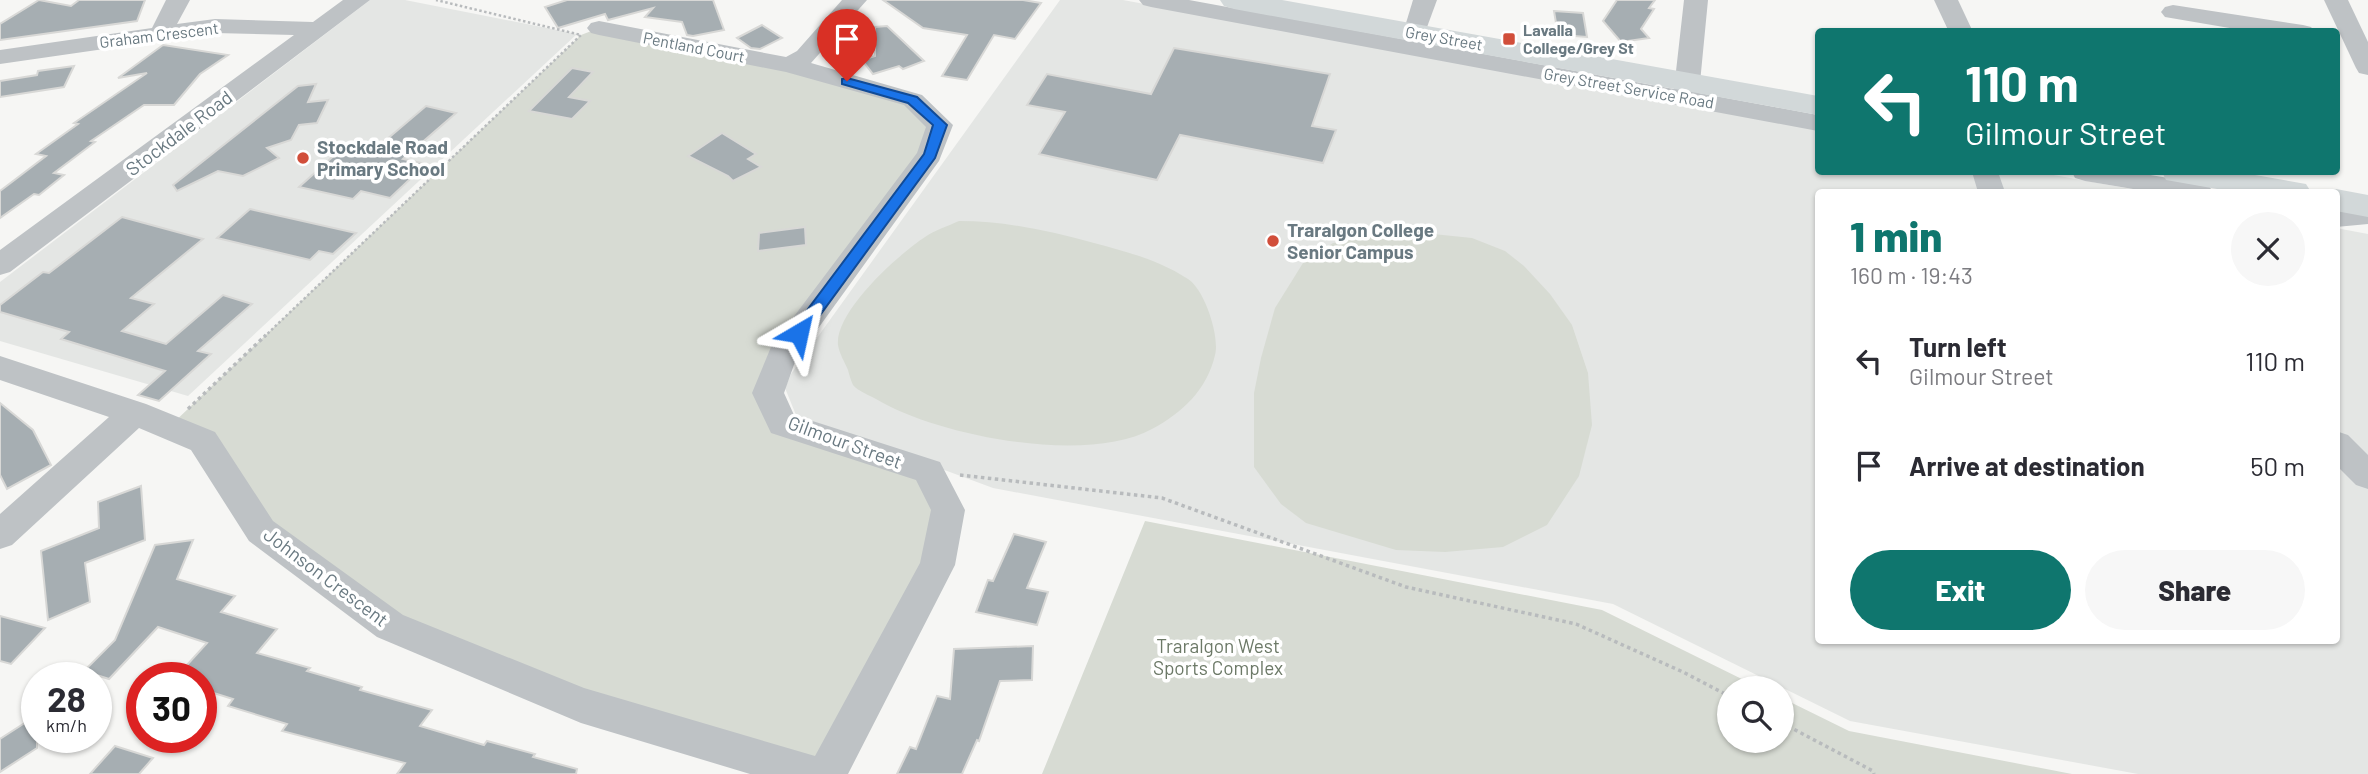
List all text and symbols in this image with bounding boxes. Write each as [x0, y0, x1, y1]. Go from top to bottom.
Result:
pin [817, 9, 877, 81]
street label: Graham Crescent [98, 18, 220, 51]
icon: arrive [828, 20, 866, 58]
place label: Lavalla College/Grey St [1523, 20, 1634, 57]
street label: Grey Street [1404, 21, 1484, 54]
street label: Pentland Court [642, 27, 747, 66]
marker: Lavalla College/Grey St [1501, 31, 1517, 47]
text: 110 m [1965, 53, 2079, 112]
icon: left [1850, 56, 1941, 147]
street label: Grey Street Service Road [1542, 63, 1716, 112]
street label: Stockdale Road [121, 85, 237, 180]
text: Gilmour Street [1965, 113, 2166, 151]
place label: Stockdale Road Primary School [317, 135, 448, 180]
marker: Stockdale Road Primary School [295, 150, 311, 166]
text: 1 min [1850, 210, 1942, 260]
button: close [2231, 212, 2305, 286]
place label: Traralgon College Senior Campus [1287, 218, 1434, 263]
marker: Traralgon College Senior Campus [1265, 233, 1281, 249]
text: 160 m · 19:43 [1850, 261, 1973, 289]
position arrow [762, 296, 836, 370]
text: Turn left [1909, 331, 2007, 362]
icon: left [1850, 342, 1888, 380]
text: 110 m [2245, 345, 2305, 376]
text: Gilmour Street [1909, 362, 2054, 390]
street label: Gilmour Street [785, 410, 905, 473]
icon: arrive [1850, 447, 1888, 485]
text: Arrive at destination [1909, 450, 2145, 481]
text: 50 m [2250, 450, 2305, 481]
street label: Johnson Crescent [260, 522, 393, 631]
button: Exit [1850, 550, 2071, 630]
button: Share [2085, 550, 2305, 630]
park label: Traralgon West Sports Complex [1153, 634, 1283, 679]
speed limit sign: 30 [126, 662, 217, 753]
map controls [1717, 676, 1794, 753]
button: search [1717, 676, 1794, 753]
text: 28 [47, 677, 86, 719]
text: km/h [46, 714, 87, 736]

